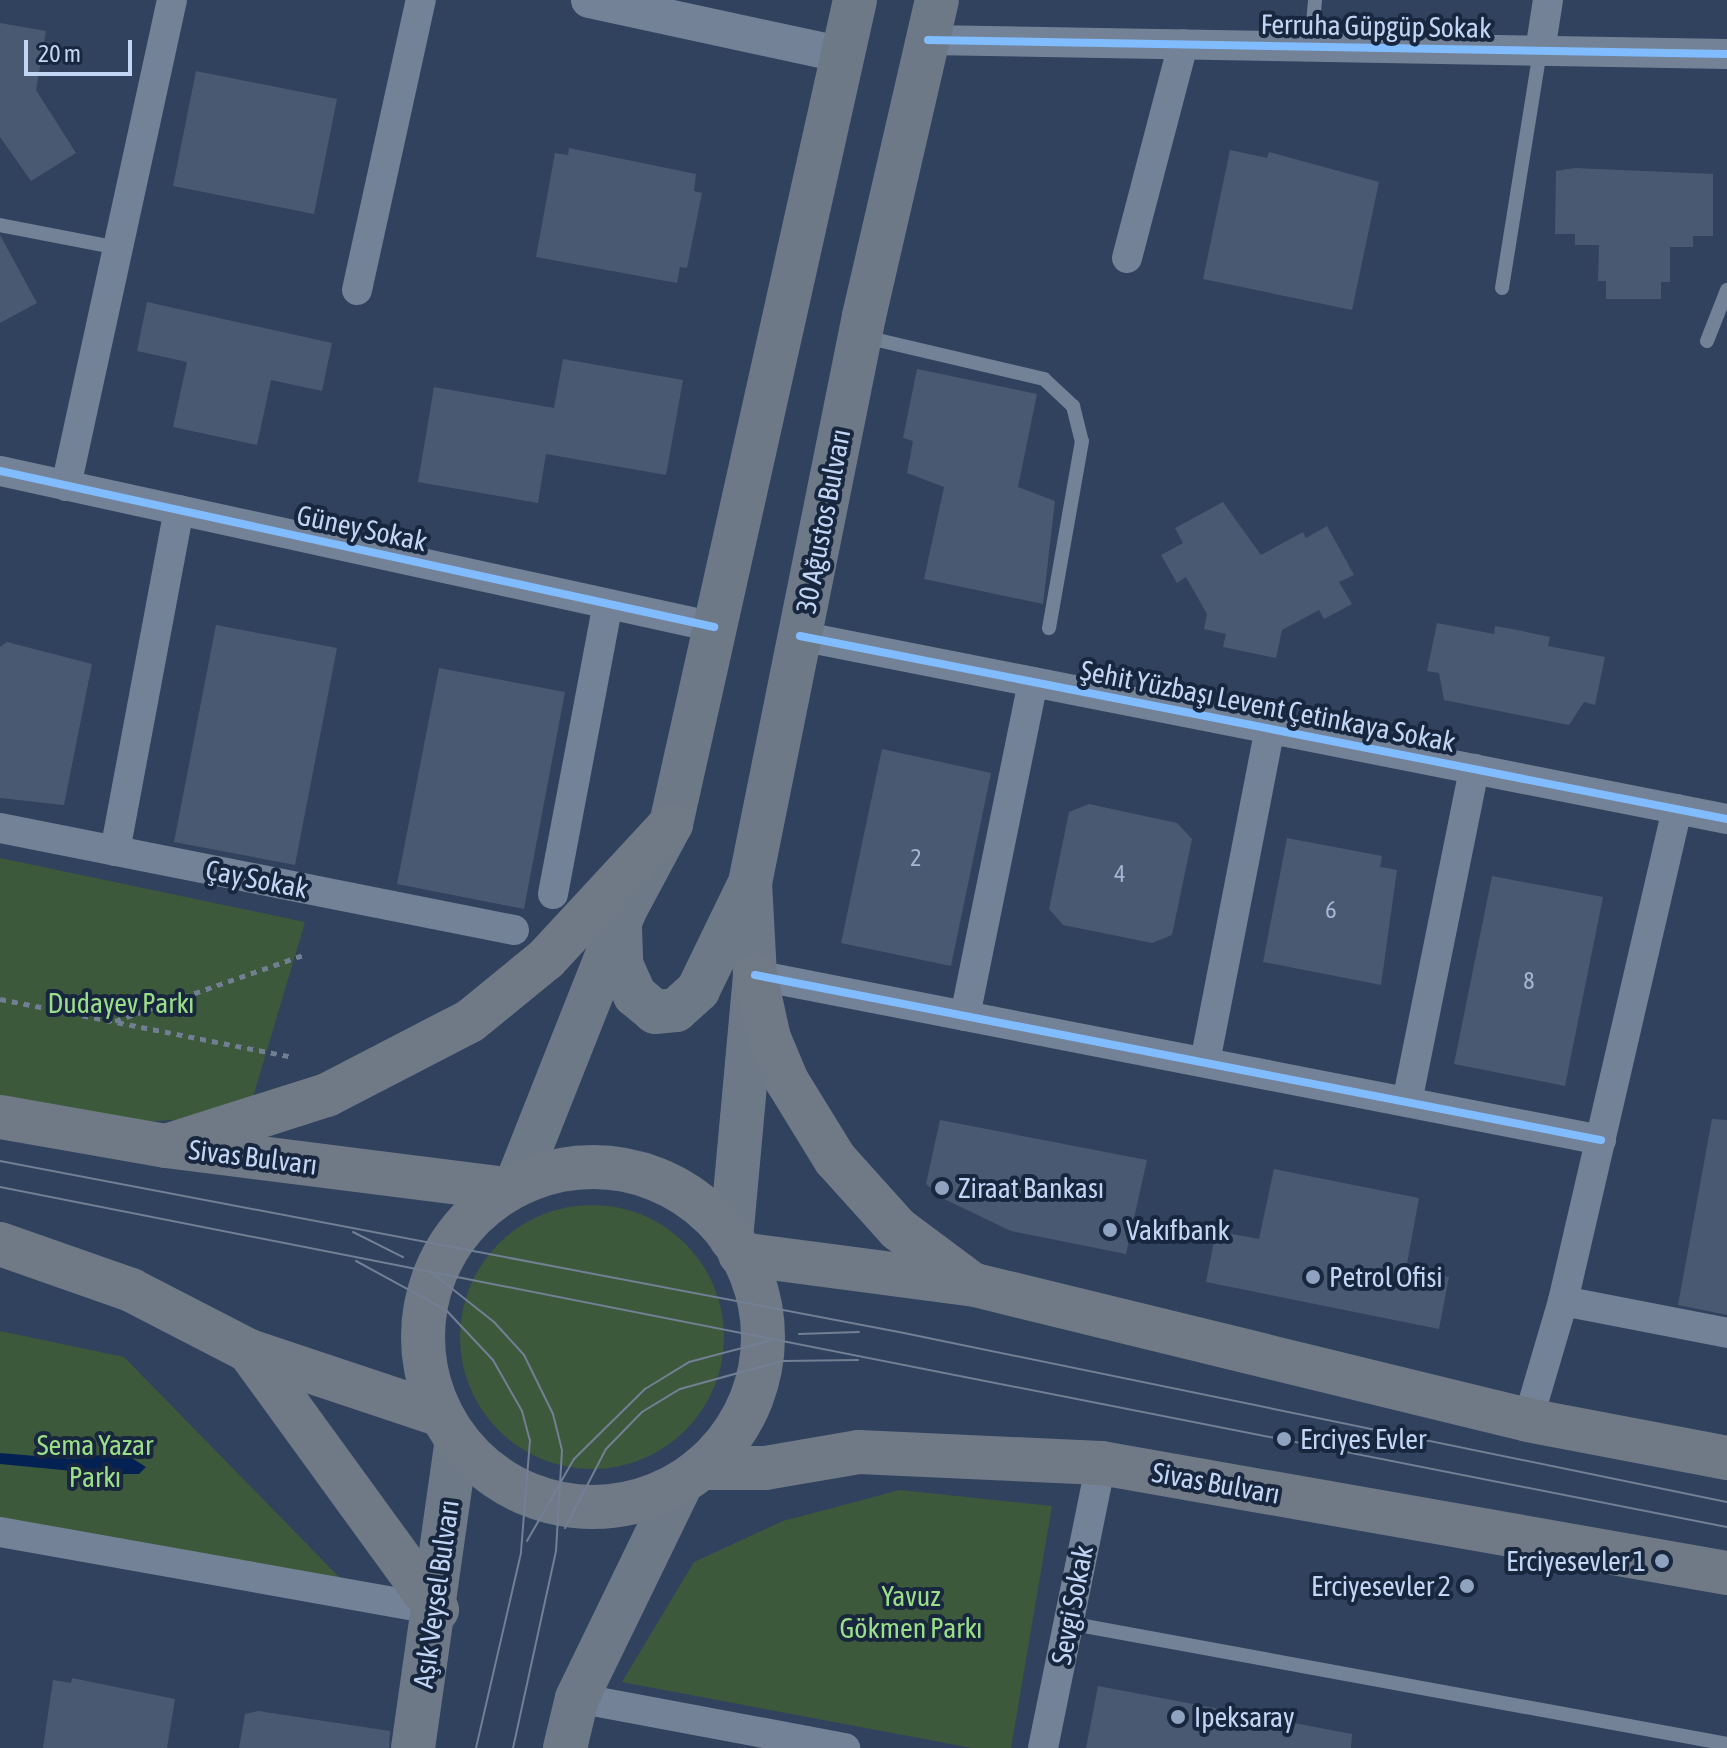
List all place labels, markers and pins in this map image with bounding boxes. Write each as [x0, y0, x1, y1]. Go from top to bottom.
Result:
place label: Ziraat Bankası [958, 1171, 1104, 1205]
marker: Ziraat Bankası [933, 1179, 951, 1197]
place label: Vakıfbank [1126, 1213, 1230, 1247]
marker: Vakıfbank [1101, 1221, 1119, 1239]
place label: Petrol Ofisi [1329, 1260, 1443, 1294]
marker: Petrol Ofisi [1304, 1268, 1322, 1286]
place label: Erciyes Evler [1300, 1422, 1426, 1456]
marker: Erciyes Evler [1275, 1430, 1293, 1448]
place label: Erciyesevler 1 [1506, 1544, 1646, 1578]
marker: Erciyesevler 1 [1653, 1552, 1671, 1570]
place label: Erciyesevler 2 [1311, 1569, 1451, 1603]
marker: Erciyesevler 2 [1458, 1577, 1476, 1595]
place label: Ipeksaray [1194, 1700, 1295, 1734]
marker: Ipeksaray [1169, 1708, 1187, 1726]

